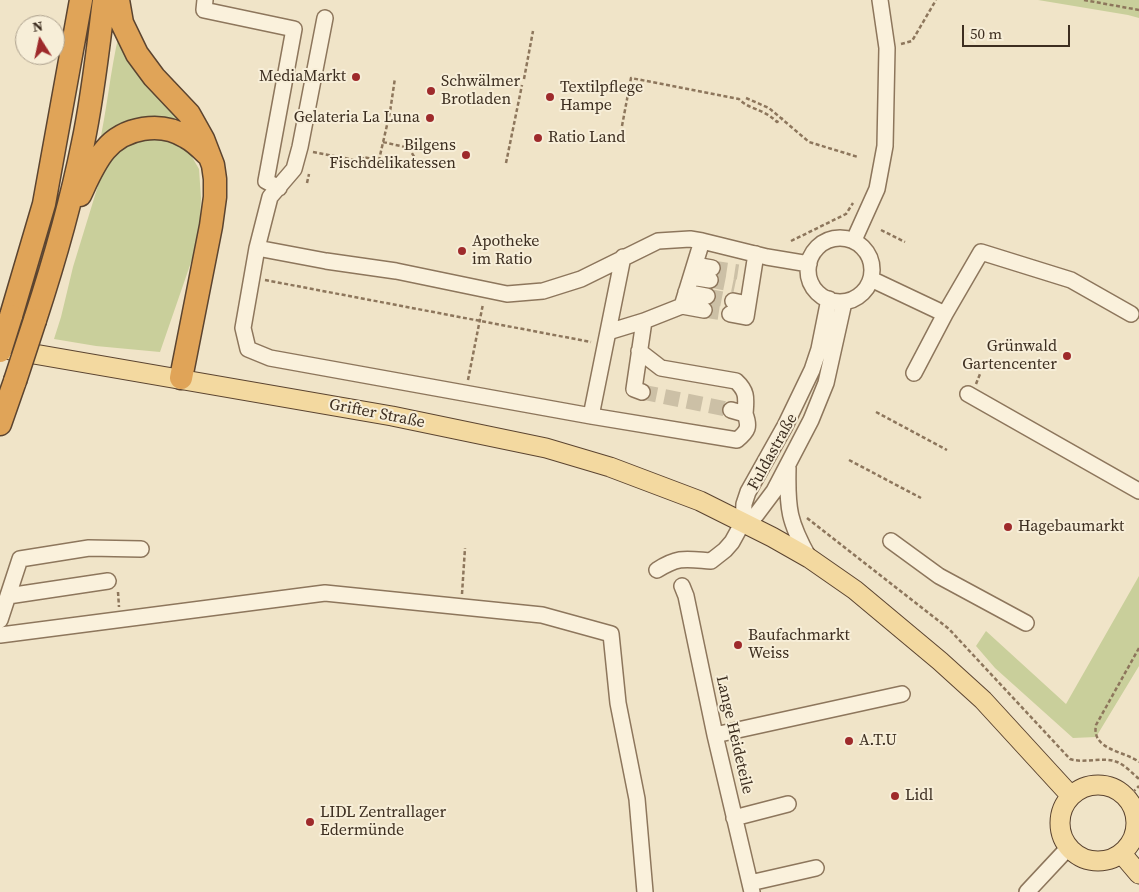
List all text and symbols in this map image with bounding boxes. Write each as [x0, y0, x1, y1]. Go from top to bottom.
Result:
north arrow [15, 15, 65, 65]
text: N [31, 15, 44, 37]
scale bar [964, 15, 1072, 47]
text: 50 m [970, 23, 1002, 44]
place label: MediaMarkt [259, 67, 346, 87]
marker: MediaMarkt [350, 71, 362, 83]
place label: Schwälmer Brotladen [441, 72, 520, 110]
place label: Textilpflege Hampe [560, 78, 643, 116]
marker: Schwälmer Brotladen [425, 85, 437, 97]
marker: Textilpflege Hampe [544, 91, 556, 103]
place label: Gelateria La Luna [294, 108, 420, 128]
marker: Gelateria La Luna [424, 112, 436, 124]
place label: Ratio Land [548, 128, 625, 148]
marker: Ratio Land [532, 132, 544, 144]
place label: Bilgens Fischdelikatessen [329, 136, 456, 174]
marker: Bilgens Fischdelikatessen [460, 149, 472, 161]
place label: Apotheke im Ratio [472, 232, 540, 270]
marker: Apotheke im Ratio [456, 245, 468, 257]
place label: Grünwald Gartencenter [962, 337, 1057, 375]
marker: Grünwald Gartencenter [1061, 350, 1073, 362]
street label: Grifter Straße [328, 395, 426, 433]
street label: Fuldastraße [744, 410, 802, 494]
place label: Hagebaumarkt [1018, 517, 1124, 537]
marker: Hagebaumarkt [1002, 521, 1014, 533]
place label: Baufachmarkt Weiss [748, 626, 850, 664]
marker: Baufachmarkt Weiss [732, 639, 744, 651]
street label: Lange Heideteile [711, 674, 757, 796]
place label: A.T.U [859, 731, 897, 751]
marker: A.T.U [843, 735, 855, 747]
place label: Lidl [905, 786, 933, 806]
marker: Lidl [889, 790, 901, 802]
place label: LIDL Zentrallager Edermünde [320, 803, 446, 841]
marker: LIDL Zentrallager Edermünde [304, 816, 316, 828]

